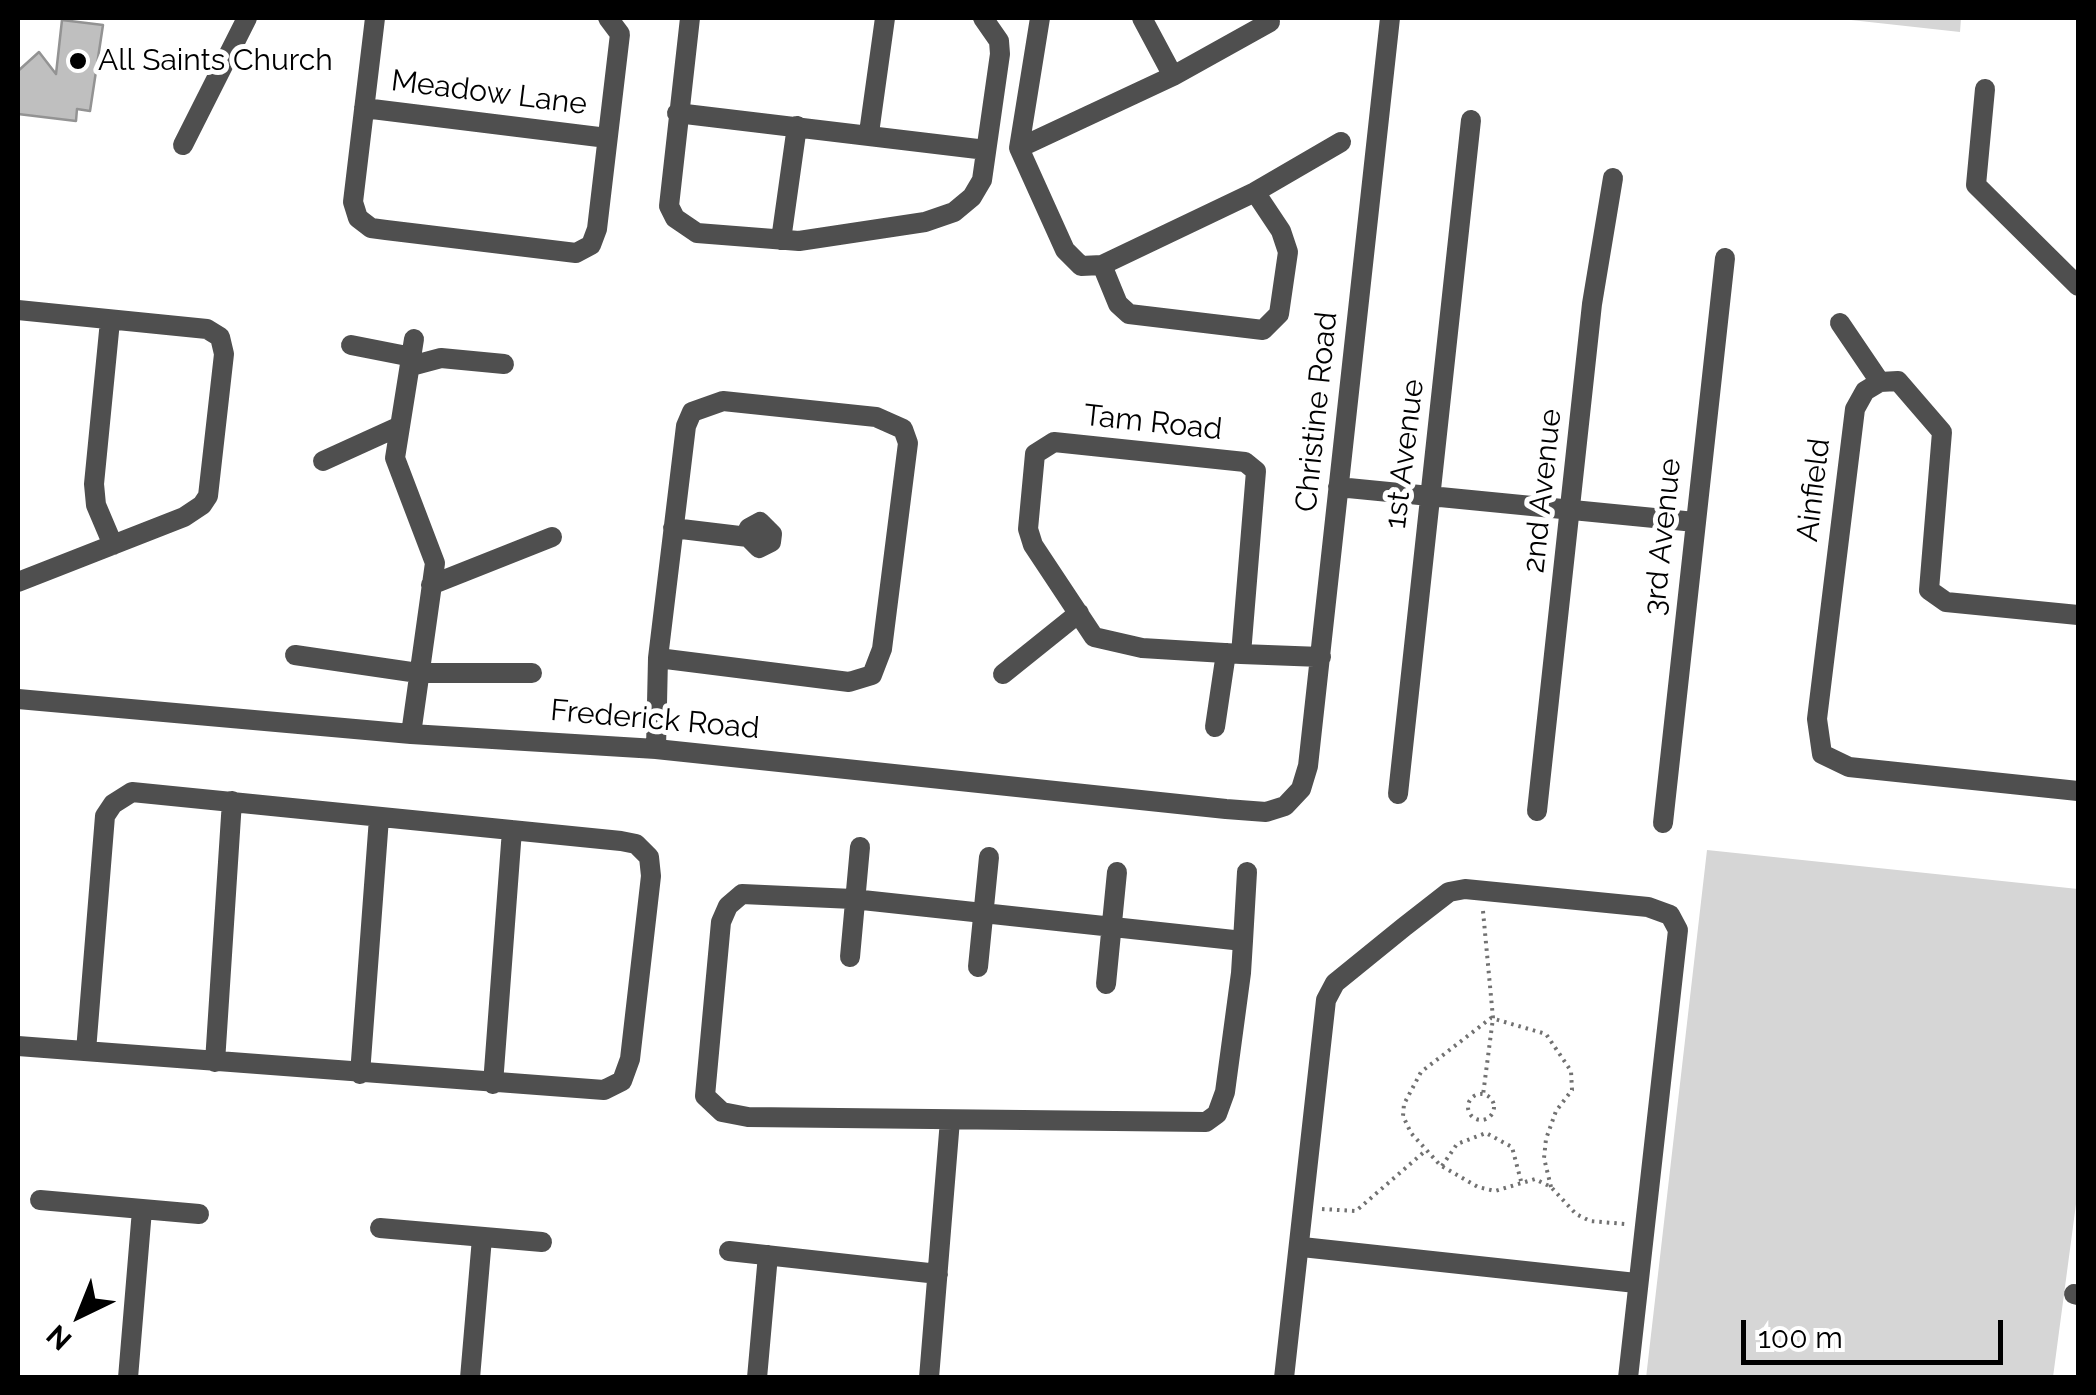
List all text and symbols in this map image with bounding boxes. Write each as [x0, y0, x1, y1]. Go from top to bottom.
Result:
place label: All Saints Church [98, 43, 333, 79]
marker: All Saints Church [67, 50, 89, 72]
street label: Meadow Lane [389, 63, 589, 123]
street label: Christine Road [1289, 310, 1345, 514]
street label: 1st Avenue [1378, 377, 1432, 531]
street label: Tam Road [1082, 398, 1224, 448]
street label: 2nd Avenue [1516, 407, 1570, 575]
street label: Ainfield [1790, 436, 1838, 544]
street label: 3rd Avenue [1637, 457, 1689, 617]
street label: Frederick Road [549, 693, 761, 747]
north arrow [30, 1265, 130, 1365]
scale bar [1746, 1300, 2008, 1362]
text: N [40, 1318, 78, 1357]
text: 100 m [1758, 1320, 1843, 1355]

